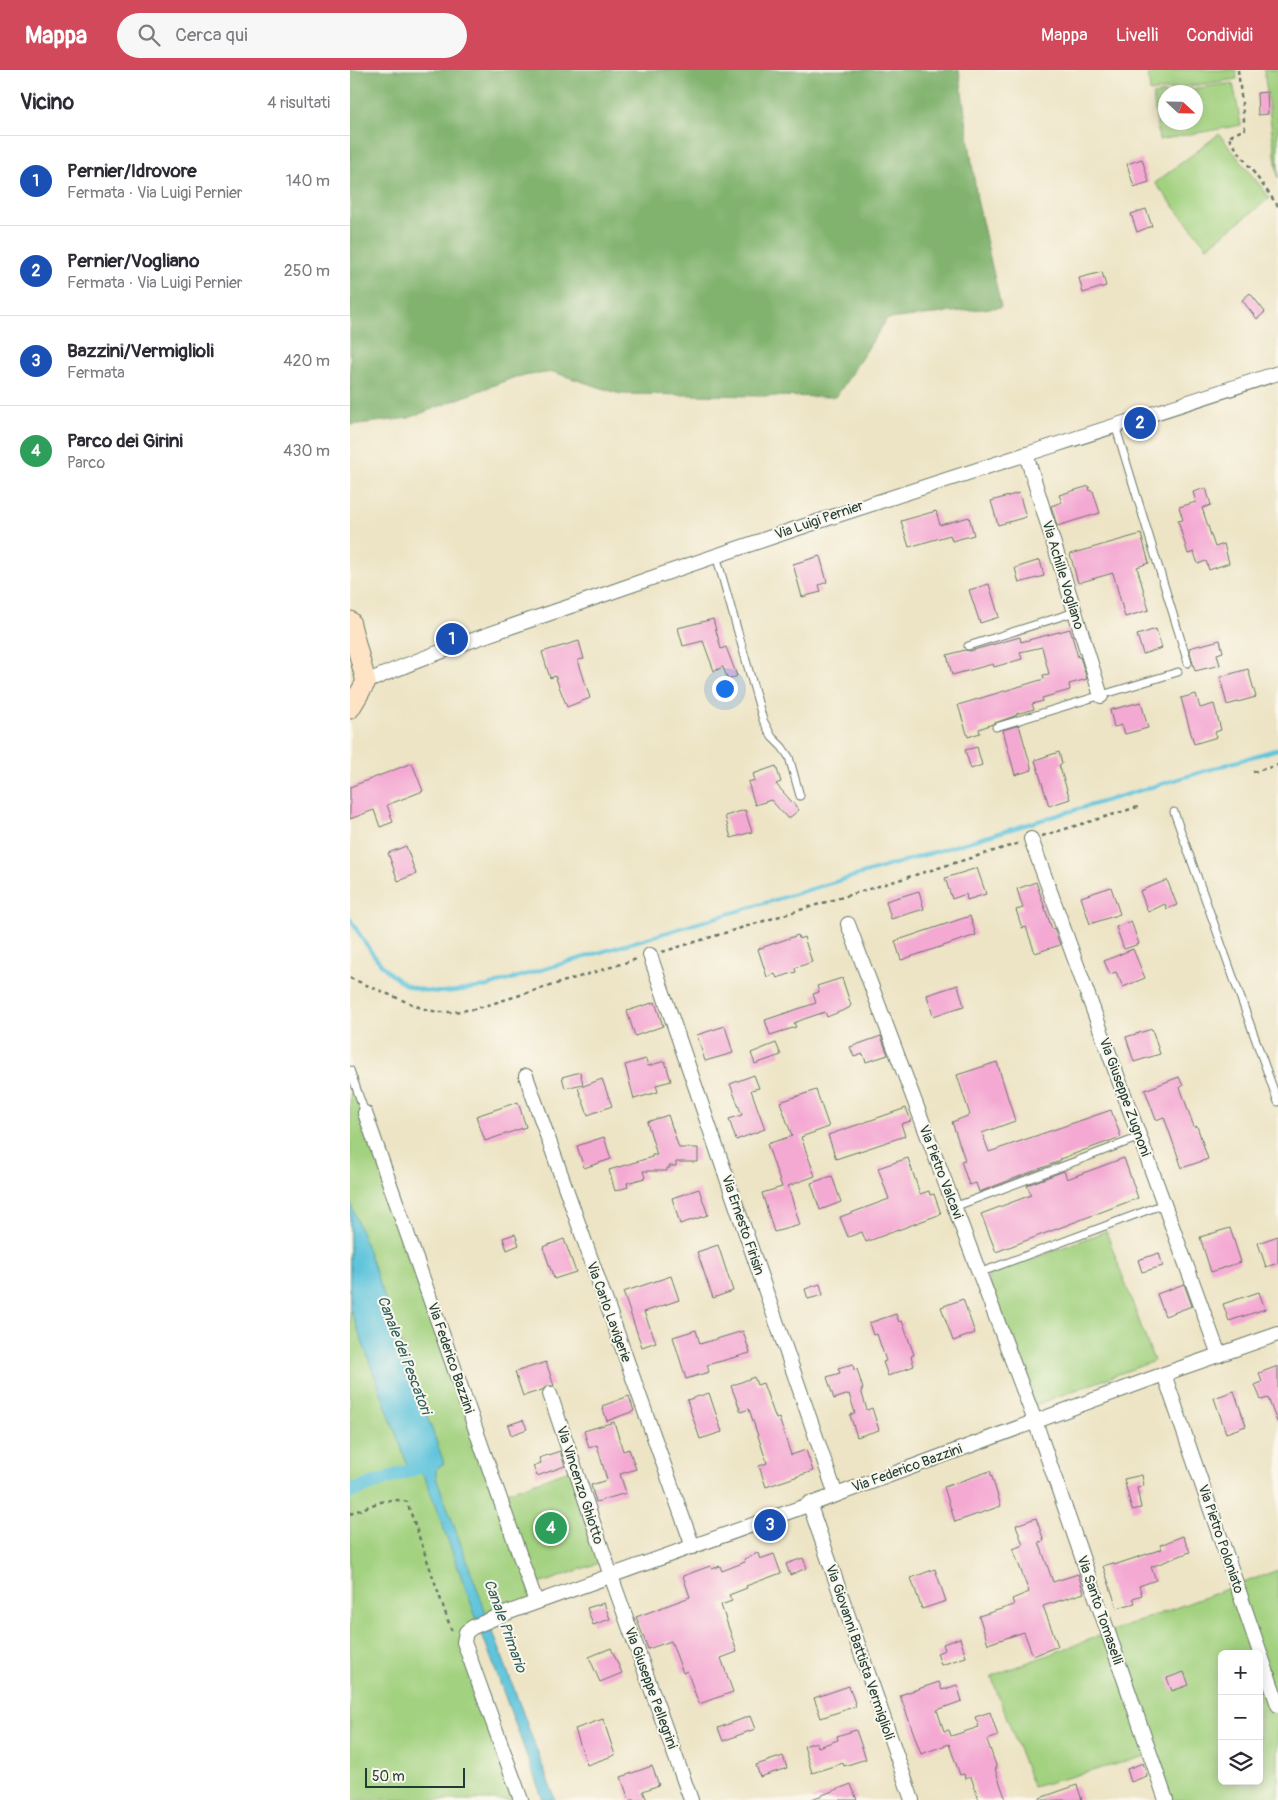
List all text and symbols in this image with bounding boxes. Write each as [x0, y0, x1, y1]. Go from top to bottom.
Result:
search box [117, 13, 467, 58]
text: Mappa [25, 21, 87, 50]
icon: search [135, 21, 163, 49]
text: Cerca qui [175, 23, 248, 47]
text: Mappa [1041, 24, 1088, 47]
text: Livelli [1116, 24, 1158, 47]
text: Condividi [1186, 24, 1253, 47]
north arrow [1158, 85, 1203, 130]
text: Vicino [20, 89, 74, 116]
text: 4 risultati [267, 93, 330, 113]
text: Pernier/Idrovore [67, 159, 197, 183]
text: 1 [33, 171, 39, 191]
text: 140 m [286, 171, 330, 191]
text: Fermata · Via Luigi Pernier [67, 183, 243, 203]
text: Pernier/Vogliano [67, 249, 199, 273]
text: 2 [32, 261, 40, 281]
text: 250 m [284, 261, 330, 281]
text: Fermata · Via Luigi Pernier [67, 273, 243, 293]
text: Bazzini/Vermiglioli [67, 339, 214, 363]
text: 3 [32, 351, 40, 371]
text: 420 m [283, 351, 330, 371]
text: Fermata [67, 363, 125, 383]
pin: 2 [1124, 404, 1156, 442]
text: Parco dei Girini [67, 429, 183, 453]
text: 4 [31, 441, 41, 461]
text: 430 m [283, 441, 330, 461]
text: Parco [67, 453, 105, 473]
street label: Via Luigi Pernier [773, 497, 865, 543]
street label: Via Achille Vogliano [1038, 518, 1088, 632]
pin: 1 [436, 620, 468, 658]
your location [712, 676, 738, 702]
street label: Via Giuseppe Zugnoni [1096, 1035, 1155, 1159]
street label: Via Pietro Valcavi [915, 1123, 967, 1222]
street label: Via Ernesto Firisin [718, 1173, 768, 1277]
street label: Via Carlo Lavigerie [583, 1259, 635, 1365]
water label: Canale dei Pescatori [373, 1293, 436, 1419]
street label: Via Federico Bazzini [424, 1300, 478, 1416]
street label: Via Vincenzo Ghiotto [553, 1424, 607, 1547]
street label: Via Federico Bazzini [850, 1440, 965, 1496]
street label: Via Pietro Poloniato [1194, 1482, 1248, 1596]
pin: 3 [754, 1506, 786, 1544]
pin: 4 [535, 1509, 567, 1547]
street label: Via Santo Tomaselli [1073, 1553, 1127, 1667]
street label: Via Giovanni Battista Vermiglioli [822, 1562, 898, 1742]
water label: Canale Primario [479, 1577, 531, 1676]
street label: Via Giuseppe Pellegrini [621, 1625, 681, 1752]
map controls [1218, 1650, 1263, 1785]
button: + [1218, 1650, 1263, 1695]
button: − [1218, 1695, 1263, 1740]
button: layers [1218, 1740, 1263, 1785]
scale bar [365, 1765, 465, 1788]
text: 50 m [372, 1768, 405, 1785]

